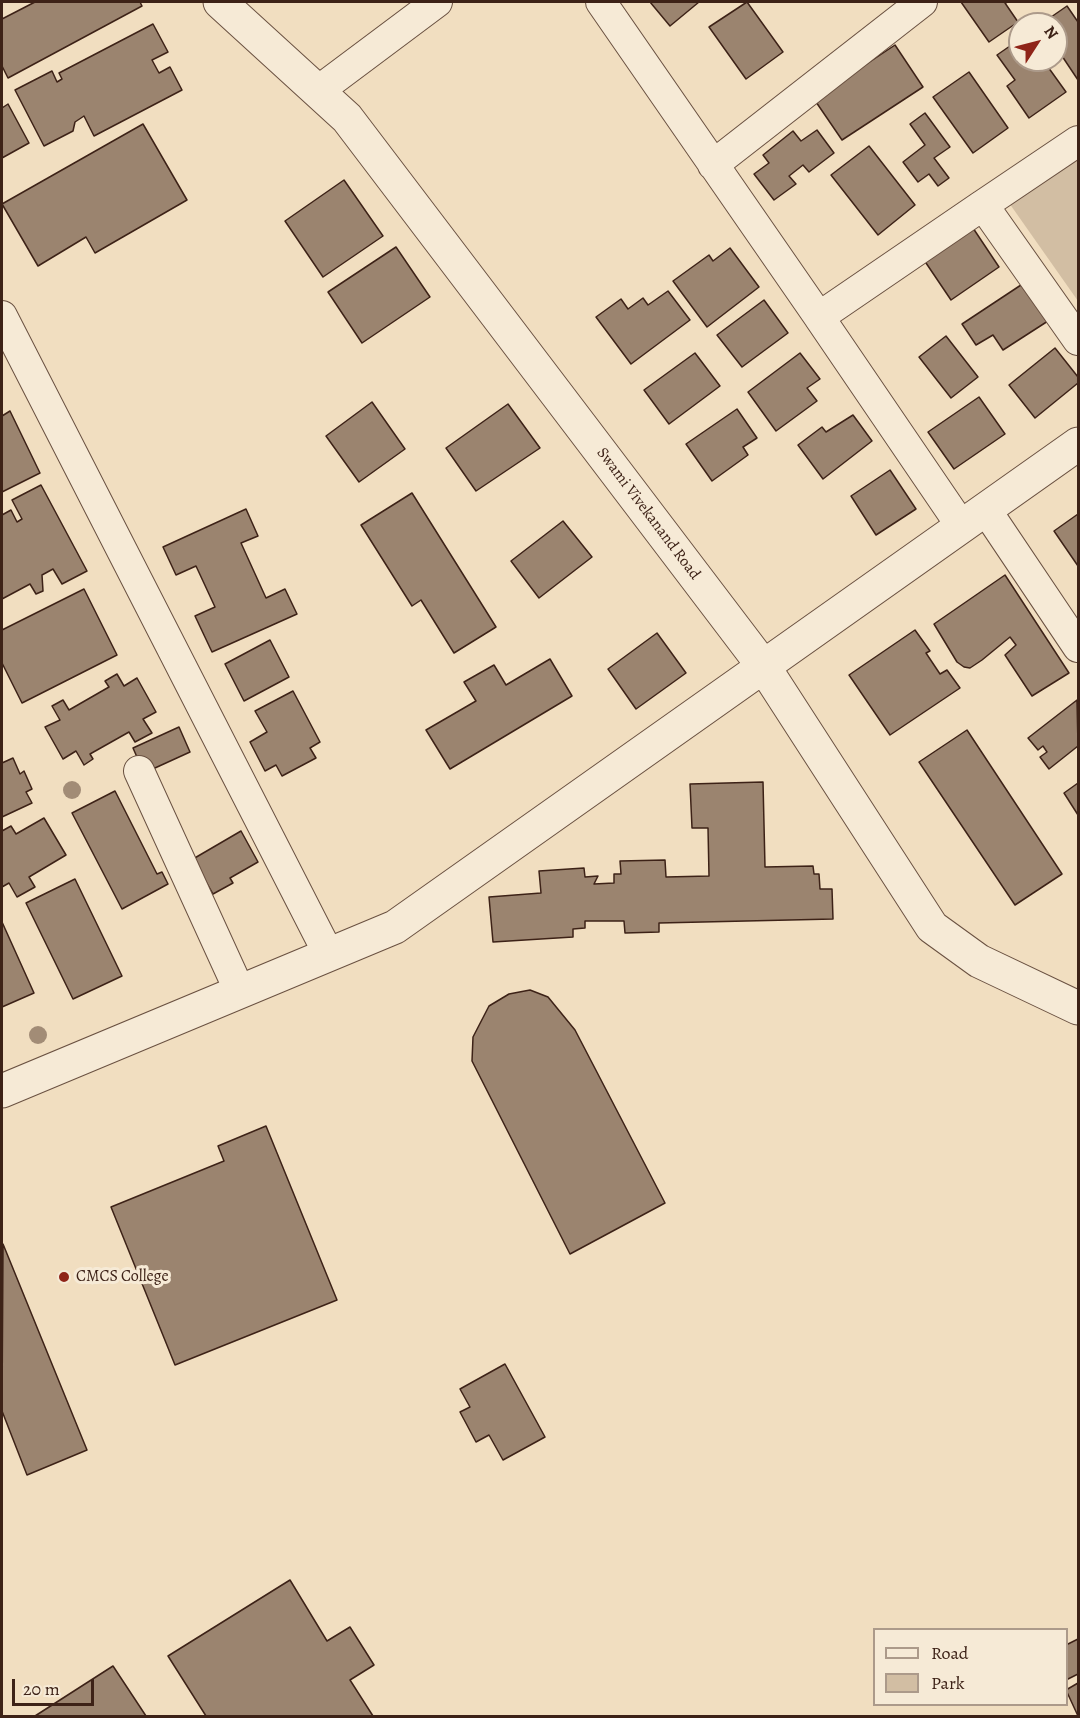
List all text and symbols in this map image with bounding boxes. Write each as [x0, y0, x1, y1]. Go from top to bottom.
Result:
north arrow [1008, 12, 1068, 72]
text: N [1039, 21, 1063, 44]
street label: Swami Vivekanand Road [592, 444, 704, 584]
place label: CMCS College [76, 1267, 169, 1287]
marker: CMCS College [57, 1270, 71, 1284]
legend [873, 1628, 1068, 1706]
text: Road [931, 1641, 968, 1665]
scale bar [15, 1667, 98, 1705]
text: Park [931, 1671, 965, 1695]
text: 20 m [23, 1677, 60, 1701]

